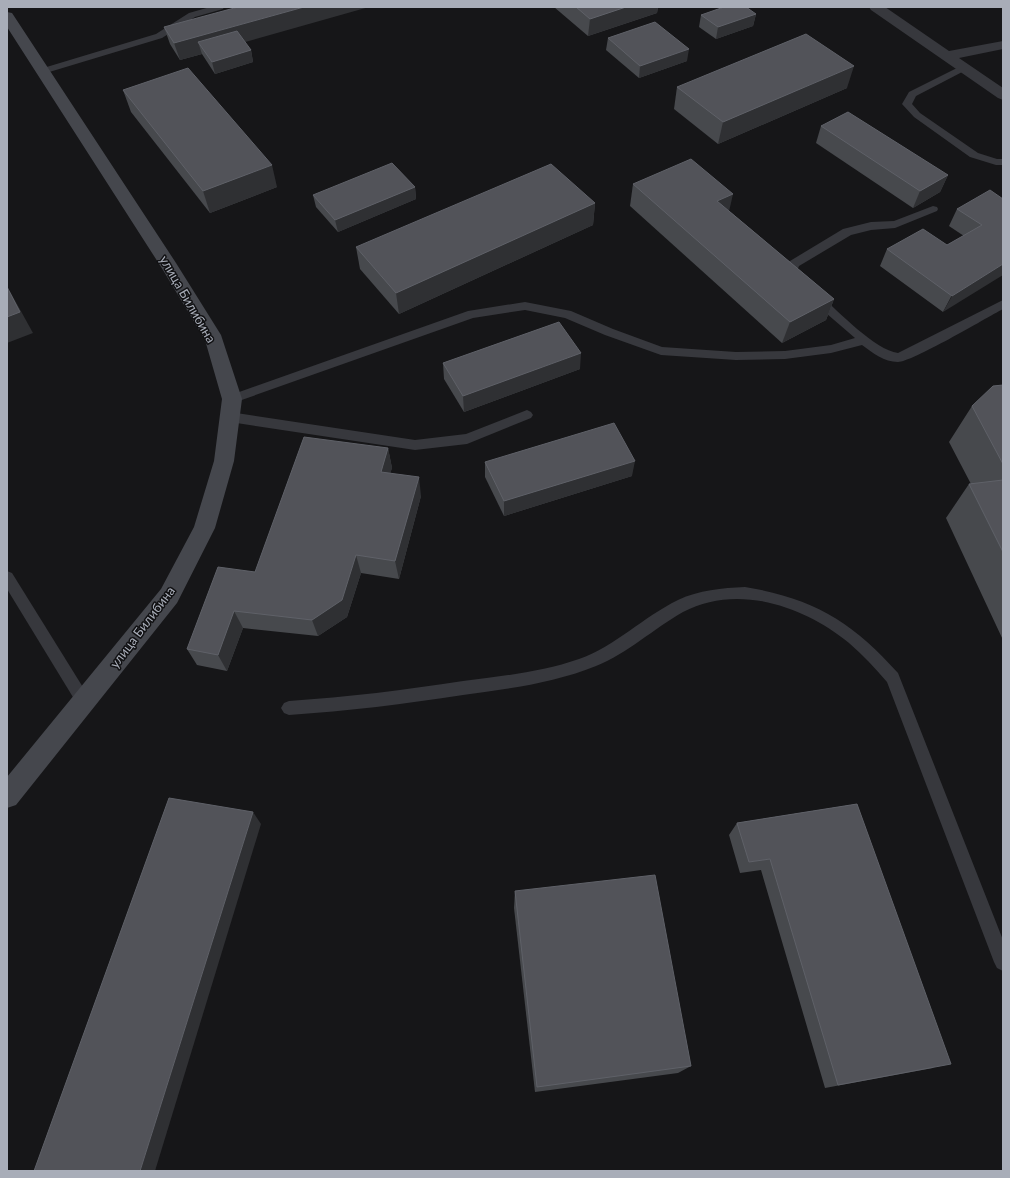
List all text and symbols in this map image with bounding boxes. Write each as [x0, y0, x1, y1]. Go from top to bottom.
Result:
street label: улица Билибина [157, 252, 219, 346]
street label: улица Билибина [106, 583, 178, 671]

